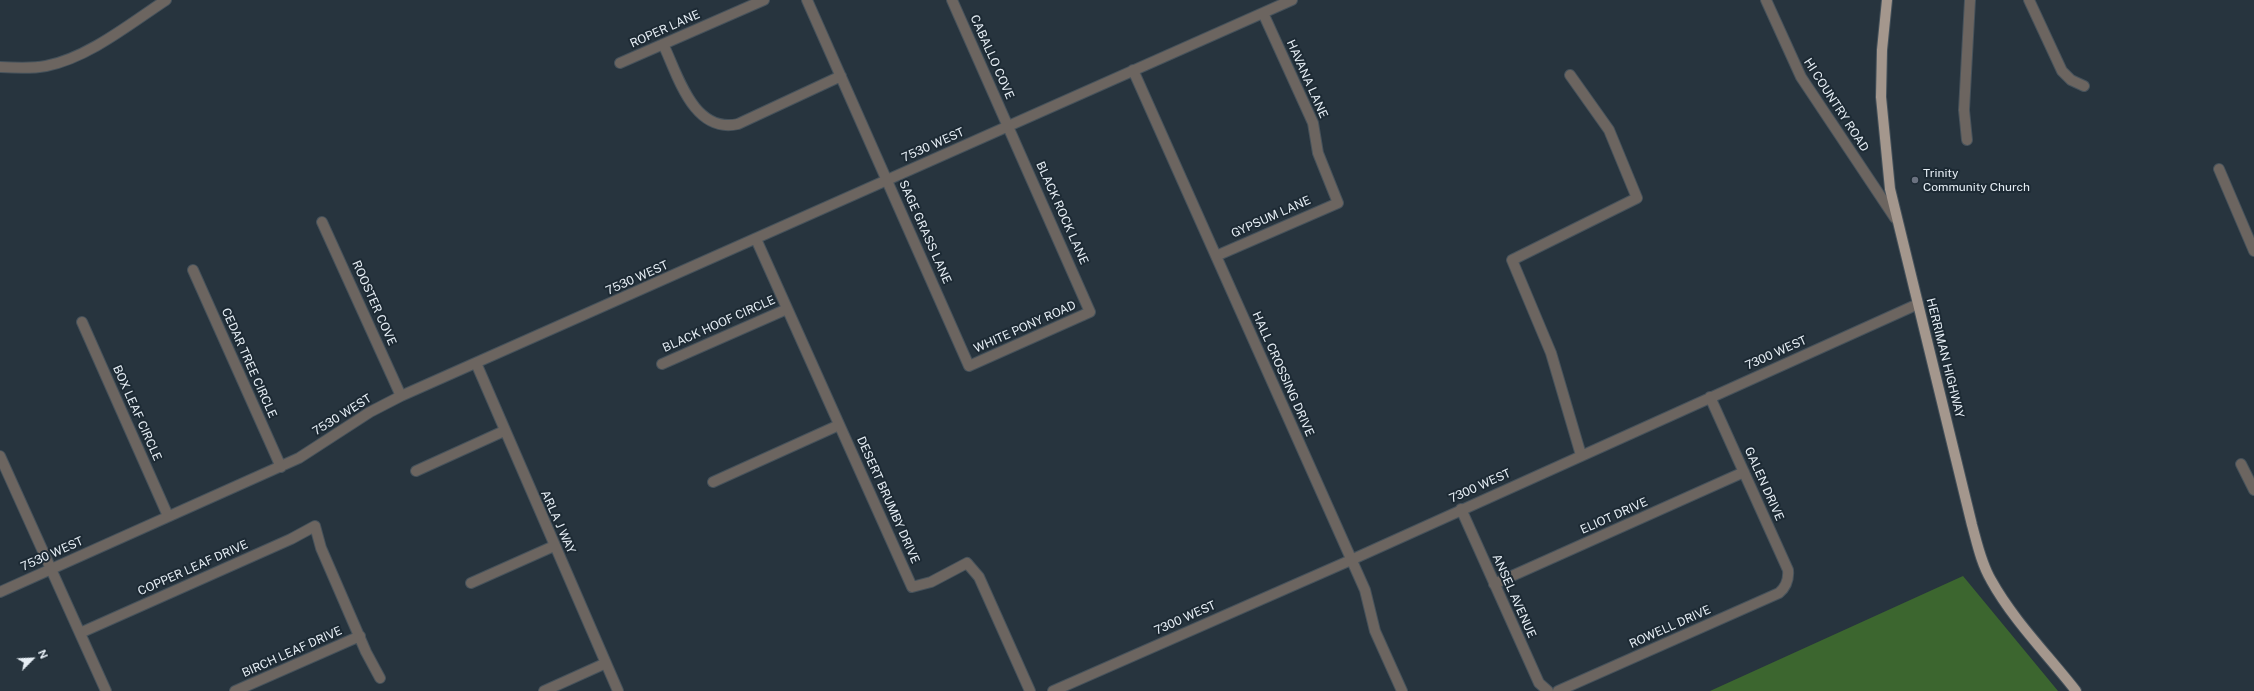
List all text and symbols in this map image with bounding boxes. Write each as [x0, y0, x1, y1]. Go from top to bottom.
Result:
street label: ROPER LANE [628, 7, 702, 51]
street label: CABALLO COVE [967, 13, 1017, 101]
street label: HAVANA LANE [1283, 38, 1331, 120]
street label: HI COUNTRY ROAD [1800, 56, 1872, 154]
street label: 7530 WEST [900, 125, 966, 165]
street label: BLACK ROCK LANE [1033, 159, 1091, 267]
place label: Trinity Community Church [1923, 166, 2030, 194]
marker: Trinity Community Church [1910, 175, 1920, 185]
street label: SAGE GRASS LANE [896, 178, 954, 286]
street label: GYPSUM LANE [1229, 193, 1313, 241]
street label: ROOSTER COVE [349, 258, 399, 348]
street label: 7530 WEST [604, 258, 670, 298]
street label: BLACK HOOF CIRCLE [660, 293, 778, 355]
street label: HERRIMAN HIGHWAY [1923, 297, 1967, 419]
street label: WHITE PONY ROAD [972, 298, 1078, 356]
street label: CEDAR TREE CIRCLE [218, 306, 280, 420]
street label: HALL CROSSING DRIVE [1249, 309, 1317, 439]
street label: 7300 WEST [1743, 333, 1809, 373]
street label: BOX LEAF CIRCLE [109, 363, 165, 463]
street label: 7530 WEST [310, 391, 374, 439]
street label: DESERT BRUMBY DRIVE [853, 434, 923, 566]
street label: GALEN DRIVE [1741, 445, 1787, 523]
street label: 7300 WEST [1447, 466, 1513, 506]
street label: ARLA J WAY [538, 488, 578, 556]
street label: ELIOT DRIVE [1578, 495, 1650, 537]
street label: 7530 WEST [19, 534, 85, 574]
street label: COPPER LEAF DRIVE [136, 537, 250, 599]
street label: ANSEL AVENUE [1489, 552, 1539, 640]
street label: 7300 WEST [1152, 598, 1218, 638]
street label: ROWELL DRIVE [1627, 603, 1713, 651]
street label: BIRCH LEAF DRIVE [240, 623, 344, 681]
north arrow [12, 639, 52, 679]
text: N [36, 648, 50, 660]

